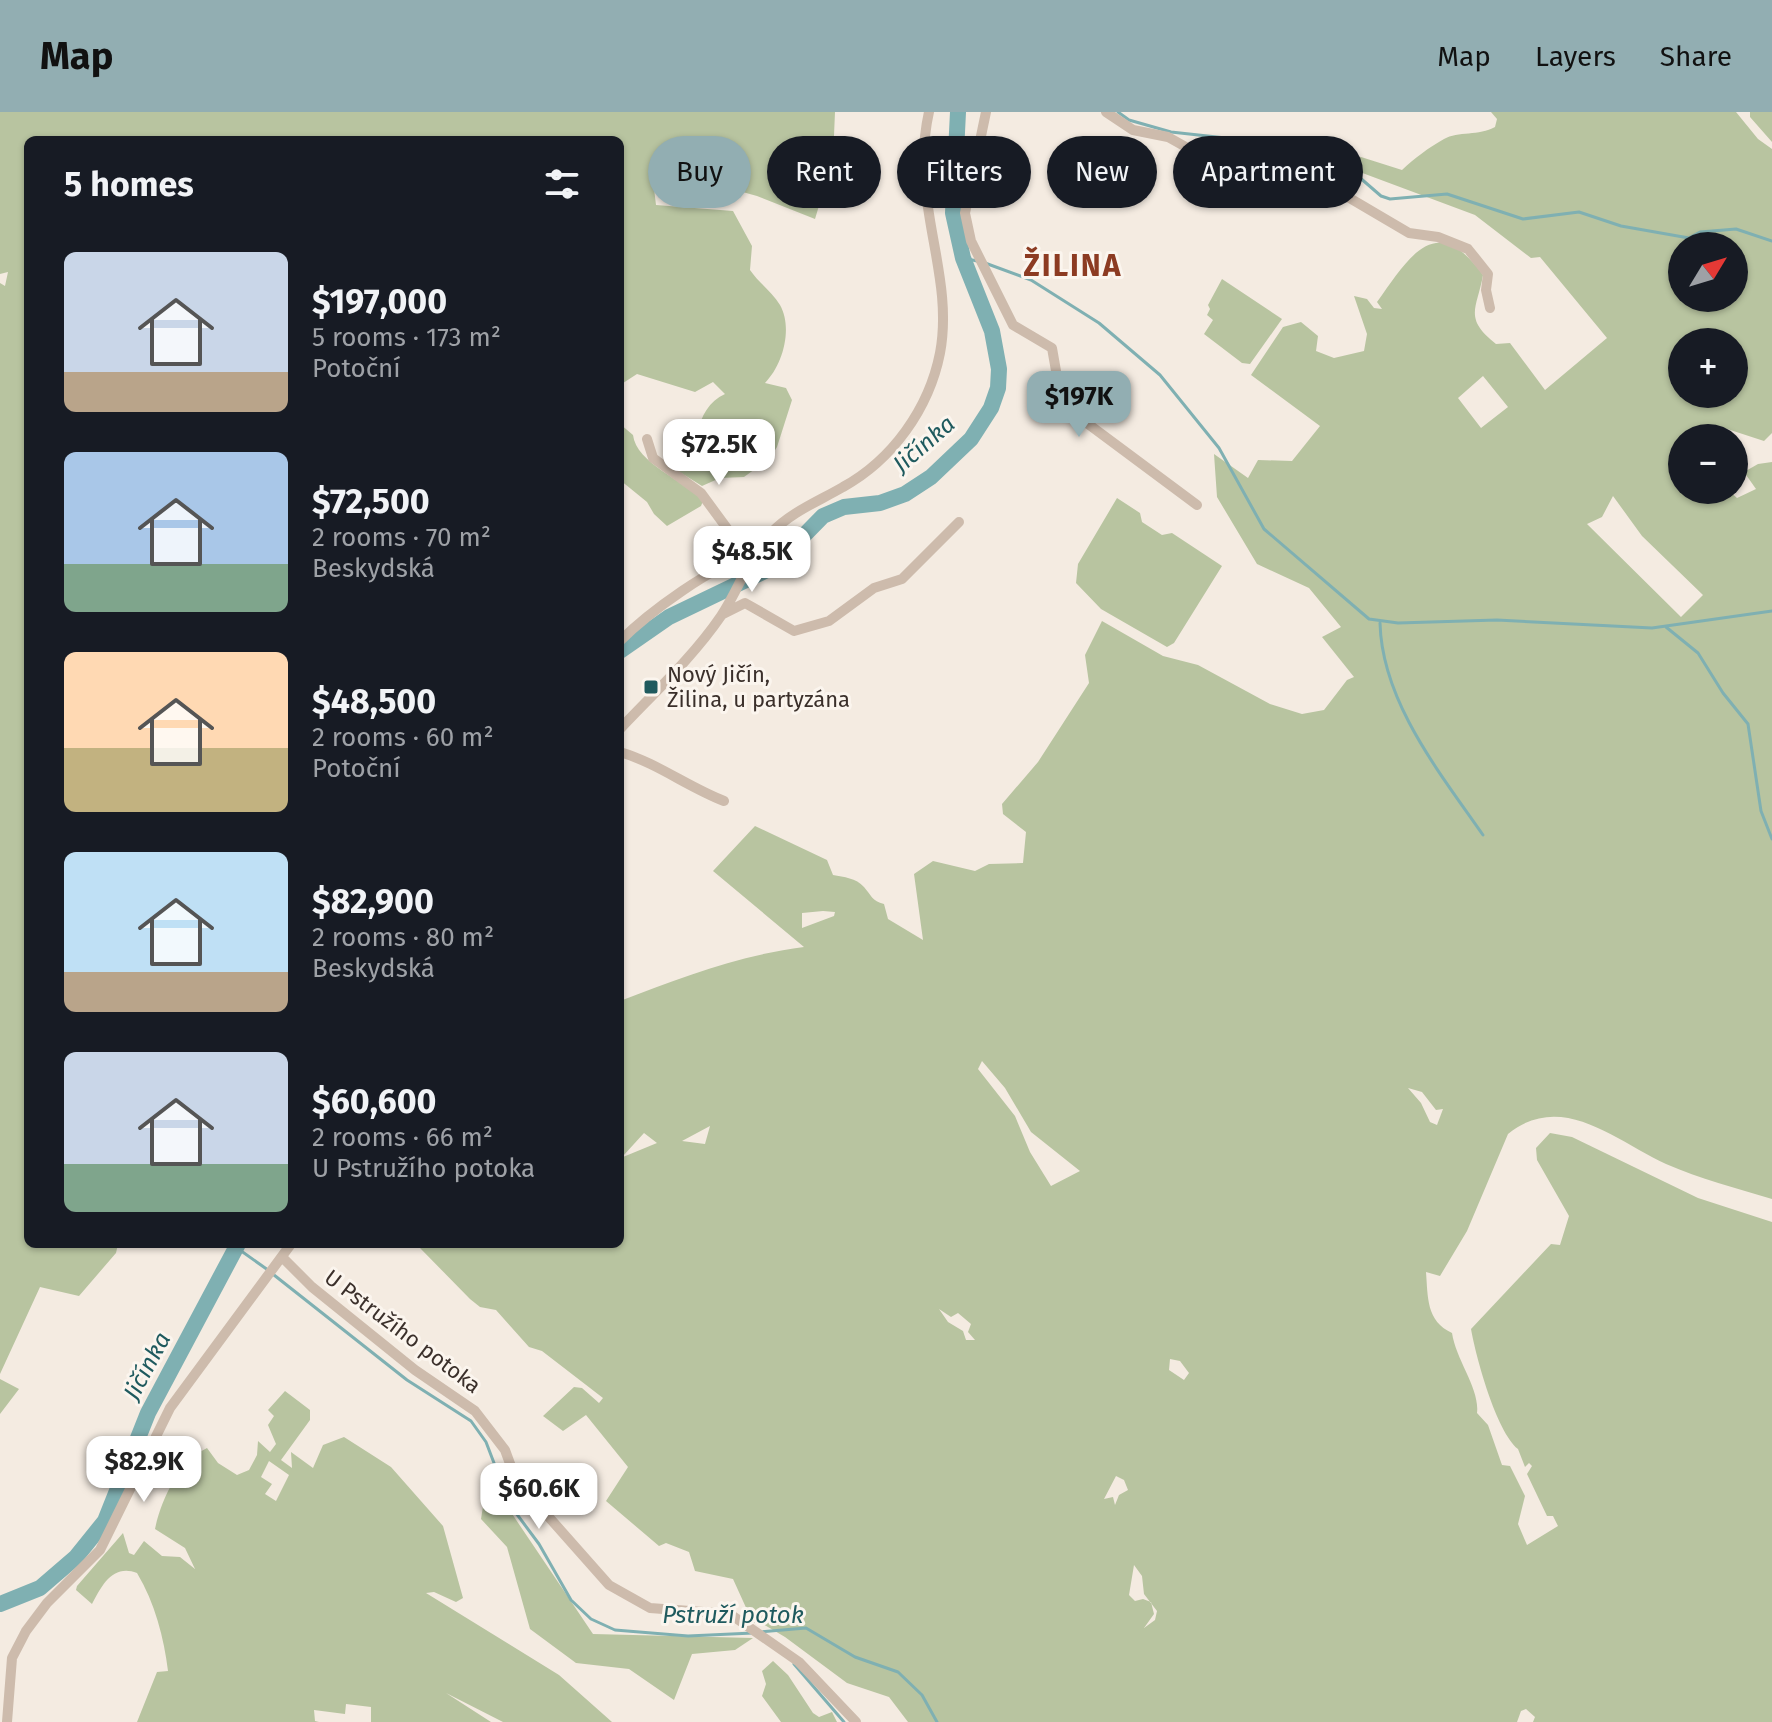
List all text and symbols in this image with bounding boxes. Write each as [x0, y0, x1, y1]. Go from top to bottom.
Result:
text: Map [40, 33, 113, 79]
text: Map [1437, 40, 1491, 73]
text: Layers [1535, 40, 1616, 73]
text: Share [1660, 40, 1732, 73]
chip: Buy [648, 136, 751, 208]
chip: Rent [767, 136, 881, 208]
chip: Filters [897, 136, 1031, 208]
chip: New [1047, 136, 1157, 208]
chip: Apartment [1173, 136, 1363, 208]
icon: filters [540, 162, 584, 206]
text: 5 homes [64, 164, 194, 205]
north arrow [1668, 232, 1748, 312]
map controls [1668, 232, 1748, 504]
district label: ŽILINA [1024, 246, 1122, 284]
text: $197,000 [312, 281, 447, 322]
icon: home [128, 284, 224, 380]
text: 5 rooms · 173 m² [312, 322, 501, 353]
button: + [1668, 328, 1748, 408]
text: Potoční [312, 353, 401, 384]
pin: $197K [1023, 371, 1135, 439]
text: $197K [1045, 381, 1113, 412]
water label: Jičínka [886, 410, 961, 480]
pin: $72.5K [654, 419, 784, 487]
button: − [1668, 424, 1748, 504]
text: $72.5K [681, 429, 757, 460]
text: $72,500 [312, 481, 430, 522]
icon: home [128, 484, 224, 580]
text: 2 rooms · 70 m² [312, 522, 491, 553]
pin: $48.5K [687, 526, 817, 594]
text: $48.5K [712, 536, 792, 567]
text: Beskydská [312, 553, 435, 584]
place label: Nový Jičín, Žilina, u partyzána [667, 661, 850, 713]
marker: Nový Jičín, Žilina, u partyzána [642, 678, 660, 696]
text: $48,500 [312, 681, 436, 722]
icon: home [128, 684, 224, 780]
text: 2 rooms · 60 m² [312, 722, 494, 753]
text: Potoční [312, 753, 401, 784]
text: $82,900 [312, 881, 434, 922]
icon: home [128, 884, 224, 980]
text: 2 rooms · 80 m² [312, 922, 494, 953]
text: Beskydská [312, 953, 435, 984]
text: $60,600 [312, 1081, 437, 1122]
icon: home [128, 1084, 224, 1180]
text: 2 rooms · 66 m² [312, 1122, 493, 1153]
text: U Pstružího potoka [312, 1153, 535, 1184]
street label: U Pstružího potoka [319, 1264, 486, 1399]
water label: Jičínka [117, 1327, 176, 1406]
pin: $82.9K [79, 1436, 209, 1504]
text: $82.9K [104, 1446, 184, 1477]
pin: $60.6K [474, 1463, 604, 1531]
text: $60.6K [498, 1473, 580, 1504]
water label: Pstruží potok [662, 1601, 804, 1629]

